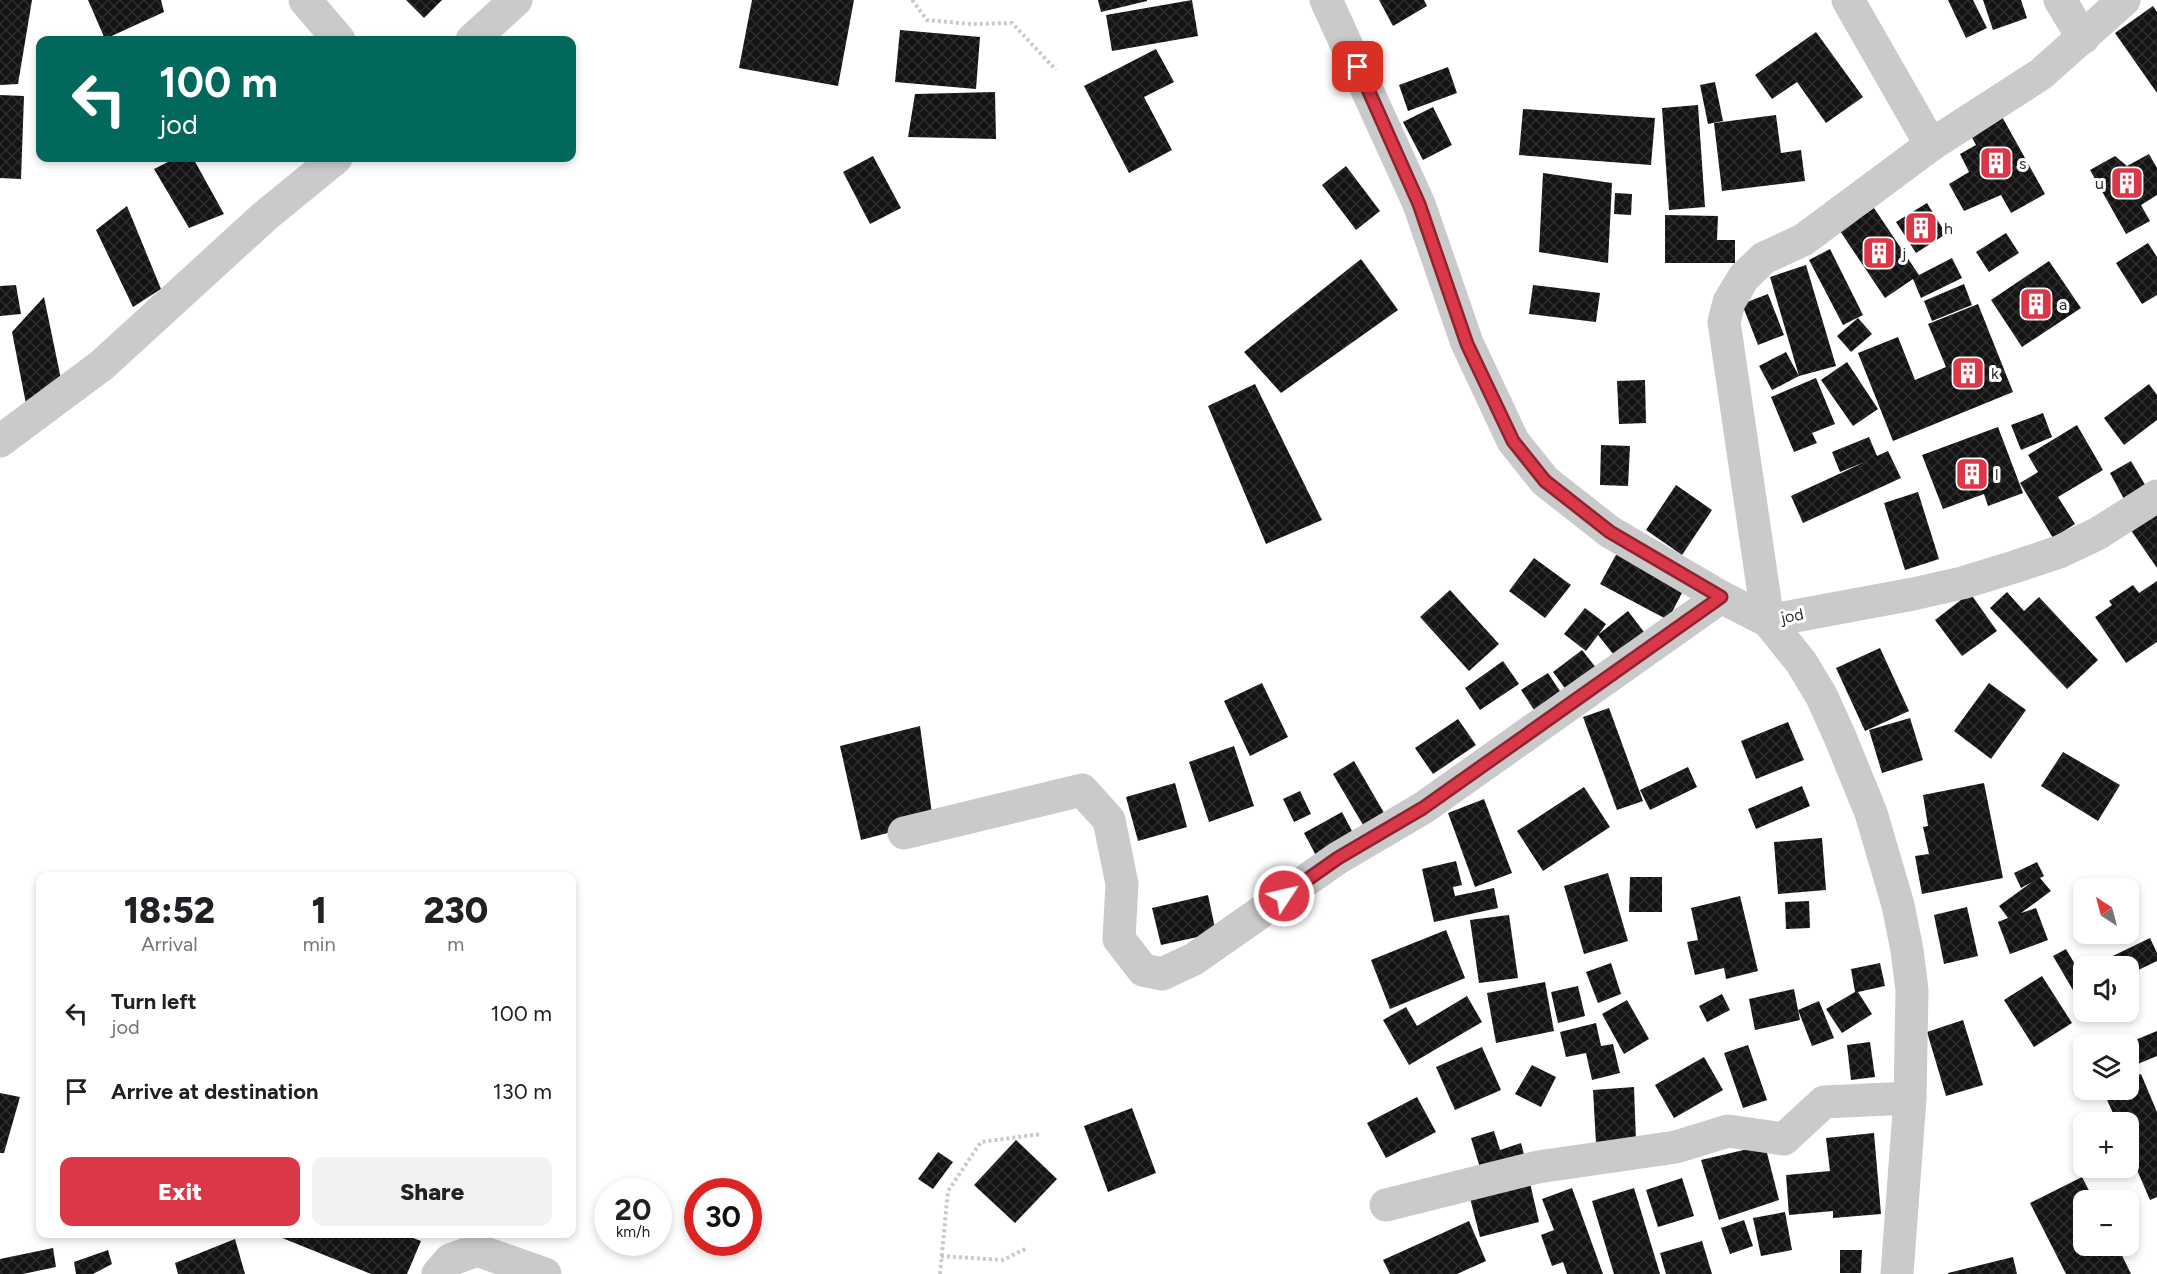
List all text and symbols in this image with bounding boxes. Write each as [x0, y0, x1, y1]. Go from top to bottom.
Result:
pin [1332, 41, 1383, 92]
icon: arrive [1341, 50, 1374, 83]
text: 100 m [159, 57, 278, 108]
icon: left [60, 60, 138, 138]
text: jod [159, 108, 198, 141]
building icon: s [1978, 145, 2014, 181]
place label: s [2019, 154, 2026, 173]
building icon: u [2109, 165, 2145, 201]
place label: u [2095, 174, 2104, 193]
building icon: h [1903, 210, 1939, 246]
place label: h [1944, 219, 1953, 238]
building icon: j [1861, 235, 1897, 271]
place label: j [1901, 244, 1906, 263]
building icon: a [2018, 286, 2054, 322]
place label: a [2059, 295, 2067, 314]
building icon: k [1950, 355, 1986, 391]
place label: k [1991, 364, 1999, 383]
building icon: l [1954, 456, 1990, 492]
place label: l [1995, 465, 1999, 484]
street label: jod [1778, 604, 1805, 628]
position arrow [1252, 864, 1316, 928]
north arrow [2073, 878, 2139, 944]
map controls [2073, 878, 2139, 1256]
text: 18:52 [124, 889, 215, 932]
text: 1 [312, 889, 327, 932]
text: 230 [423, 889, 488, 932]
text: Arrival [141, 932, 198, 956]
text: min [303, 932, 336, 956]
text: m [447, 932, 464, 956]
button: sound [2073, 956, 2139, 1022]
text: Turn left [111, 988, 197, 1015]
icon: left [60, 997, 93, 1030]
text: 100 m [491, 1000, 552, 1027]
text: jod [111, 1015, 140, 1039]
button: layers [2073, 1034, 2139, 1100]
icon: arrive [60, 1075, 93, 1108]
text: Arrive at destination [111, 1078, 319, 1105]
text: 130 m [493, 1078, 552, 1105]
button: + [2073, 1112, 2139, 1178]
button: Exit [60, 1157, 300, 1226]
button: Share [312, 1157, 552, 1226]
speed limit sign: 30 [684, 1178, 762, 1256]
button: − [2073, 1190, 2139, 1256]
text: 20 [615, 1191, 651, 1228]
text: km/h [616, 1223, 650, 1241]

